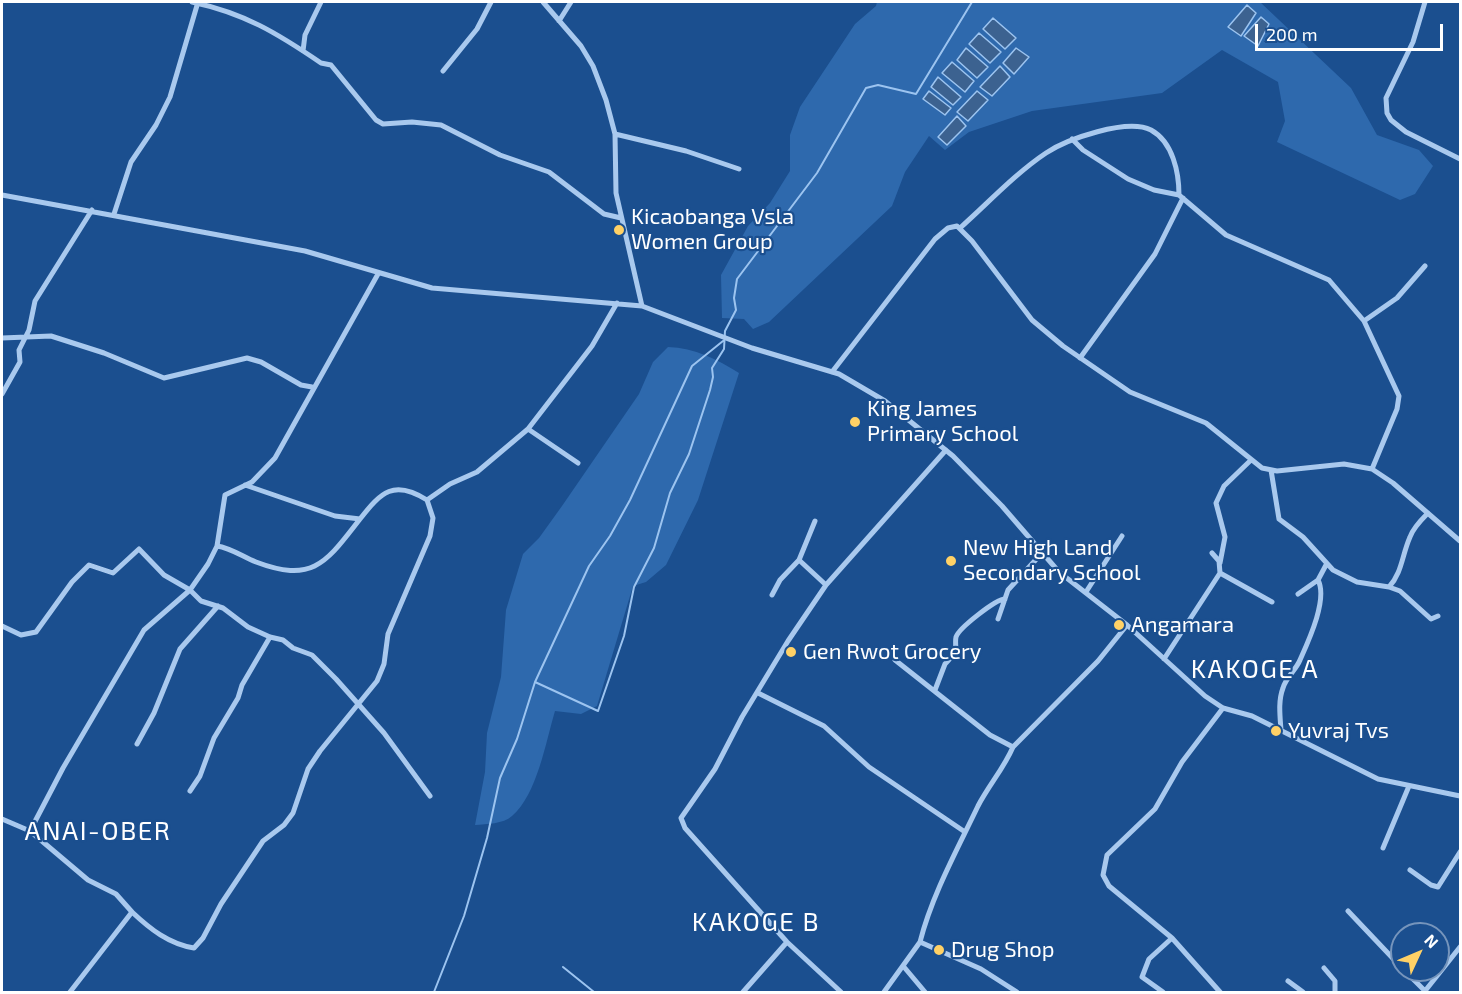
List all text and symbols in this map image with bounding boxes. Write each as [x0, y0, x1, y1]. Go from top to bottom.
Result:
scale bar [1258, 12, 1446, 50]
text: 200 m [1266, 23, 1318, 45]
place label: Kicaobanga Vsla Women Group [631, 204, 794, 255]
marker: Kicaobanga Vsla Women Group [612, 223, 626, 237]
place label: King James Primary School [867, 396, 1018, 448]
marker: King James Primary School [848, 415, 862, 429]
place label: New High Land Secondary School [963, 535, 1140, 586]
marker: New High Land Secondary School [944, 554, 958, 568]
place label: Angamara [1131, 612, 1234, 638]
marker: Angamara [1112, 618, 1126, 632]
place label: Gen Rwot Grocery [803, 639, 981, 665]
marker: Gen Rwot Grocery [784, 645, 798, 659]
district label: KAKOGE A [1191, 653, 1319, 685]
place label: Yuvraj Tvs [1288, 718, 1389, 744]
marker: Yuvraj Tvs [1269, 724, 1283, 738]
district label: ANAI-OBER [25, 815, 171, 847]
district label: KAKOGE B [692, 906, 820, 938]
north arrow [1390, 922, 1450, 982]
text: N [1421, 930, 1443, 951]
place label: Drug Shop [951, 937, 1055, 963]
marker: Drug Shop [932, 943, 946, 957]

